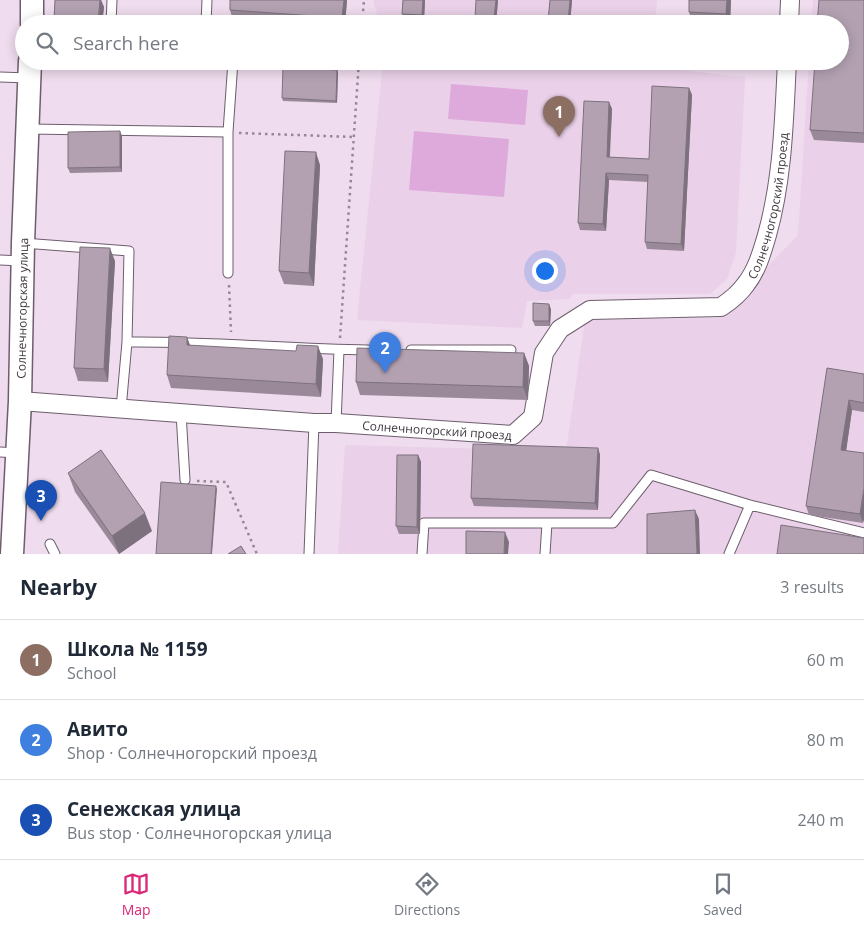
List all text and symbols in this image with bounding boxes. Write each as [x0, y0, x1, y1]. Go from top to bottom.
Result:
search box [15, 15, 849, 70]
icon: search [33, 29, 61, 57]
text: Search here [73, 30, 179, 56]
pin: 1 [543, 96, 575, 137]
street label: Солнечногорский проезд [743, 132, 792, 282]
street label: Солнечногорская улица [12, 237, 32, 379]
your location [532, 258, 558, 284]
pin: 2 [369, 332, 401, 373]
street label: Солнечногорский проезд [362, 416, 512, 443]
pin: 3 [25, 480, 57, 521]
text: Nearby [20, 573, 97, 601]
text: 3 results [780, 576, 844, 598]
text: Школа № 1159 [67, 636, 208, 662]
text: 1 [31, 649, 41, 671]
text: 60 m [807, 649, 844, 671]
text: School [67, 662, 117, 684]
text: Авито [67, 716, 128, 742]
text: 2 [31, 729, 41, 751]
text: 80 m [807, 729, 844, 751]
text: Shop · Солнечногорский проезд [67, 742, 317, 764]
text: Сенежская улица [67, 796, 241, 822]
text: 3 [31, 809, 41, 831]
text: 240 m [798, 809, 844, 831]
text: Bus stop · Солнечногорская улица [67, 822, 332, 844]
tab: Map [122, 870, 151, 919]
tab: Directions [394, 870, 460, 919]
tab: Saved [703, 870, 742, 919]

